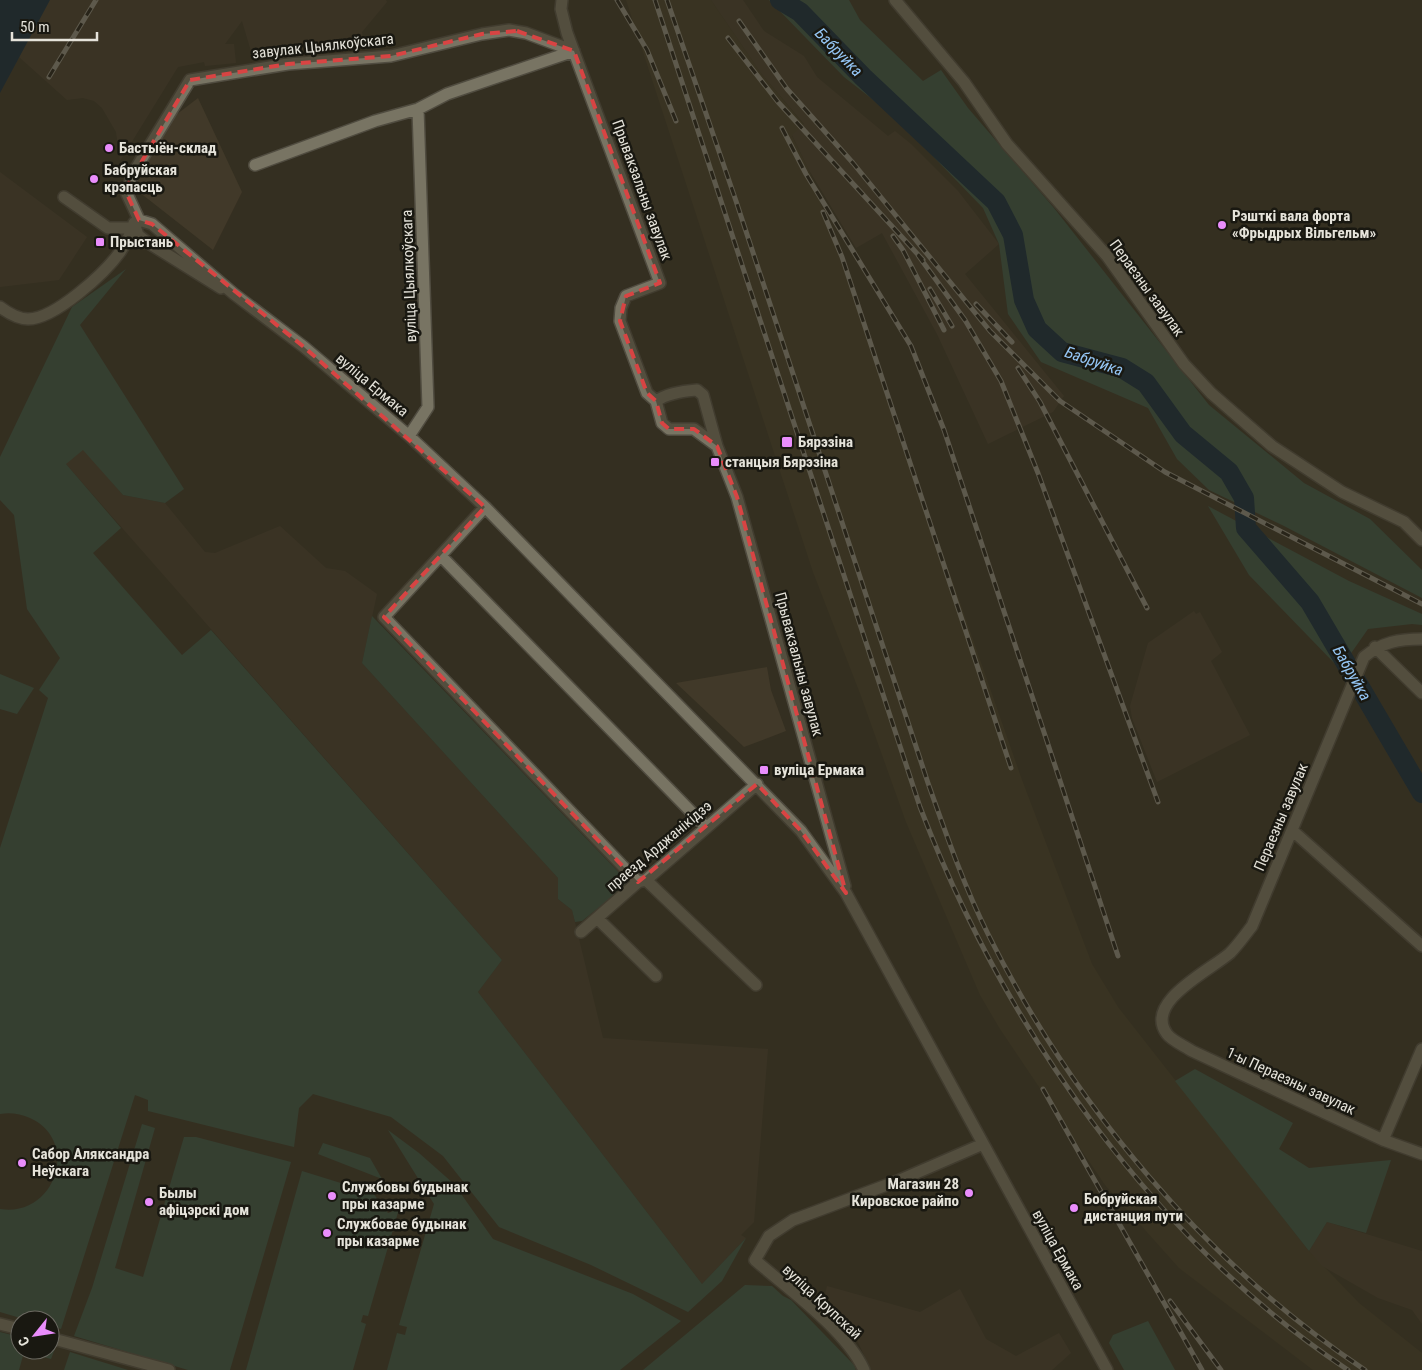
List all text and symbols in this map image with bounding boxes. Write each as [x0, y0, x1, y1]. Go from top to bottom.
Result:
scale bar [12, 10, 98, 42]
text: 50 m [20, 18, 50, 36]
water label: Бабруйка [811, 24, 867, 80]
street label: завулак Цыялкоўскага [251, 30, 395, 62]
street label: Прывакзальны завулак [608, 117, 676, 263]
place label: Бастыён-склад [119, 139, 217, 157]
marker: Бастыён-склад [103, 142, 115, 154]
place label: Бабруйская крэпасць [104, 161, 177, 196]
marker: Бабруйская крэпасць [88, 173, 100, 185]
place label: Рэшткі вала форта «Фрыдрых Вільгельм» [1232, 207, 1376, 242]
street label: вуліца Цыялкоўскага [398, 210, 420, 342]
marker: Рэшткі вала форта «Фрыдрых Вільгельм» [1216, 219, 1228, 231]
place label: Прыстань [110, 233, 174, 251]
marker: Прыстань [94, 236, 106, 248]
street label: Пераезны завулак [1106, 236, 1188, 340]
water label: Бабруйка [1062, 342, 1126, 380]
street label: вуліца Ермака [332, 349, 412, 421]
place label: Бярэзіна [798, 433, 853, 451]
marker: Бярэзіна [780, 435, 794, 449]
place label: станцыя Бярэзіна [725, 453, 838, 471]
marker: станцыя Бярэзіна [709, 456, 721, 468]
street label: Прывакзальны завулак [771, 590, 827, 738]
water label: Бабруйка [1329, 642, 1375, 704]
street label: Пераезны завулак [1250, 760, 1312, 874]
place label: вуліца Ермака [774, 761, 864, 779]
marker: вуліца Ермака [758, 764, 770, 776]
street label: праезд Арджанікідзэ [603, 797, 715, 895]
street label: 1-ы Пераезны завулак [1224, 1043, 1358, 1119]
place label: Сабор Аляксандра Неўскага [32, 1145, 149, 1180]
marker: Сабор Аляксандра Неўскага [16, 1157, 28, 1169]
place label: Магазин 28 Кировское райпо [852, 1175, 959, 1210]
place label: Службовы будынак пры казарме [342, 1178, 469, 1213]
place label: Былы афіцэрскі дом [159, 1184, 249, 1219]
marker: Магазин 28 Кировское райпо [963, 1187, 975, 1199]
marker: Службовы будынак пры казарме [326, 1190, 338, 1202]
place label: Бобруйская дистанция пути [1084, 1190, 1183, 1225]
marker: Былы афіцэрскі дом [143, 1196, 155, 1208]
marker: Бобруйская дистанция пути [1068, 1202, 1080, 1214]
street label: вуліца Ермака [1029, 1207, 1087, 1293]
place label: Службовае будынак пры казарме [337, 1215, 467, 1250]
marker: Службовае будынак пры казарме [321, 1227, 333, 1239]
street label: вуліца Крупскай [779, 1261, 865, 1343]
north arrow [10, 1310, 60, 1360]
text: С [15, 1334, 33, 1349]

